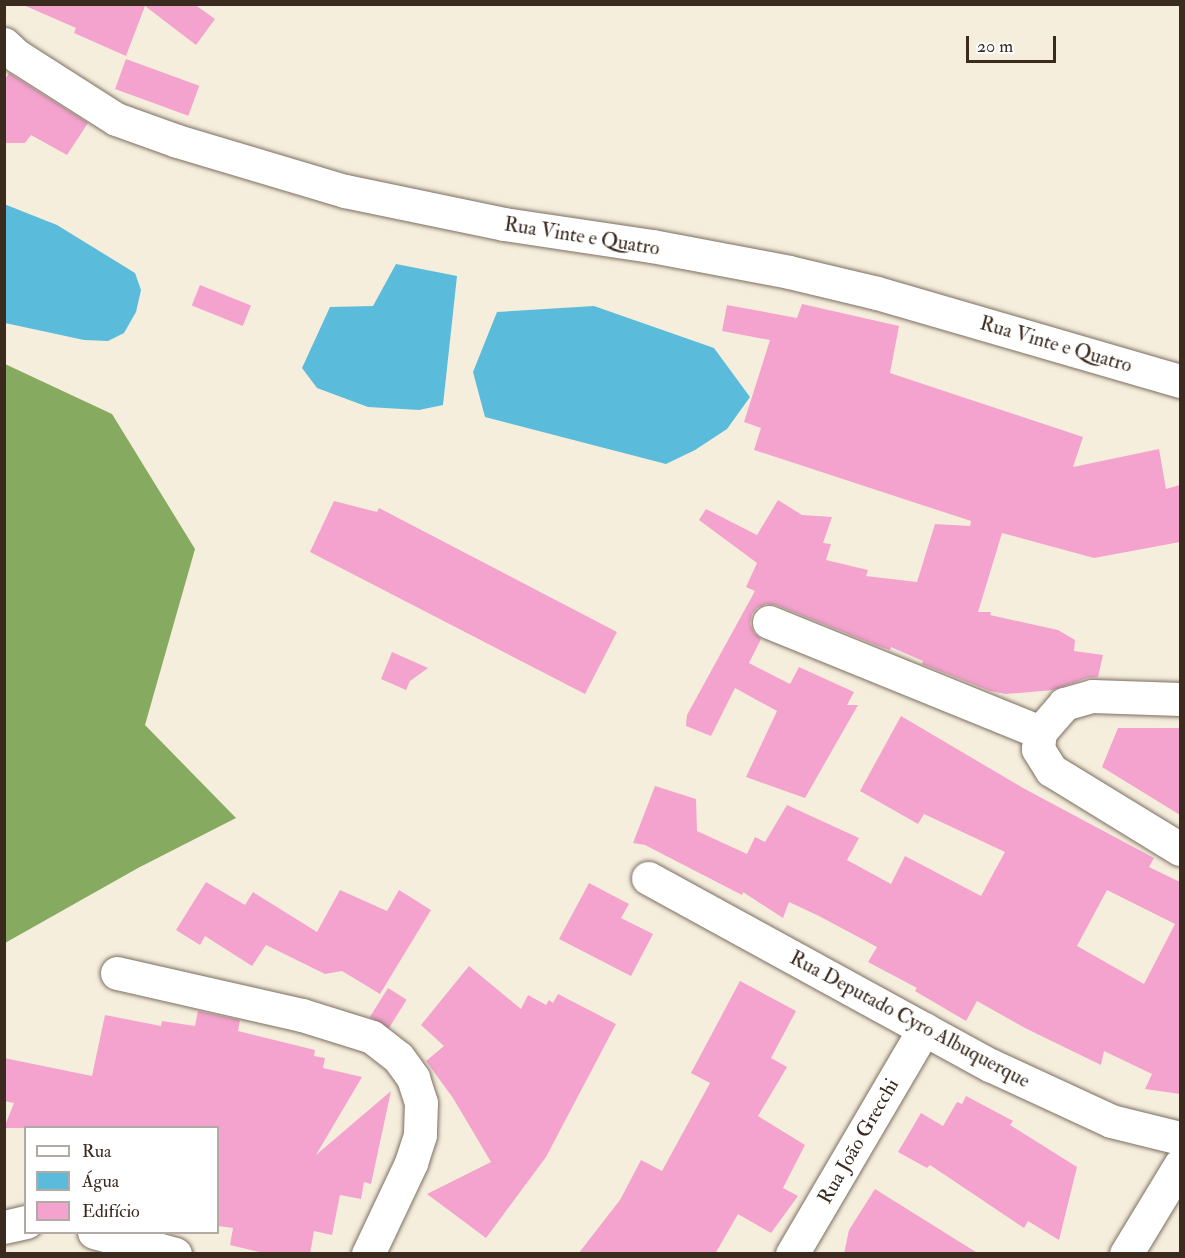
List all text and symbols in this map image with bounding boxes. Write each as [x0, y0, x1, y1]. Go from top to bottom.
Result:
scale bar [969, 24, 1059, 62]
text: 20 m [977, 35, 1013, 58]
street label: Rua Vinte e Quatro [503, 212, 661, 260]
street label: Rua Vinte e Quatro [977, 311, 1135, 377]
street label: Rua Deputado Cyro Albuquerque [786, 945, 1034, 1093]
street label: Rua João Grecchi [812, 1074, 904, 1208]
legend [24, 1126, 219, 1234]
text: Rua [82, 1140, 111, 1163]
text: Água [82, 1170, 119, 1193]
text: Edifício [82, 1200, 140, 1223]

